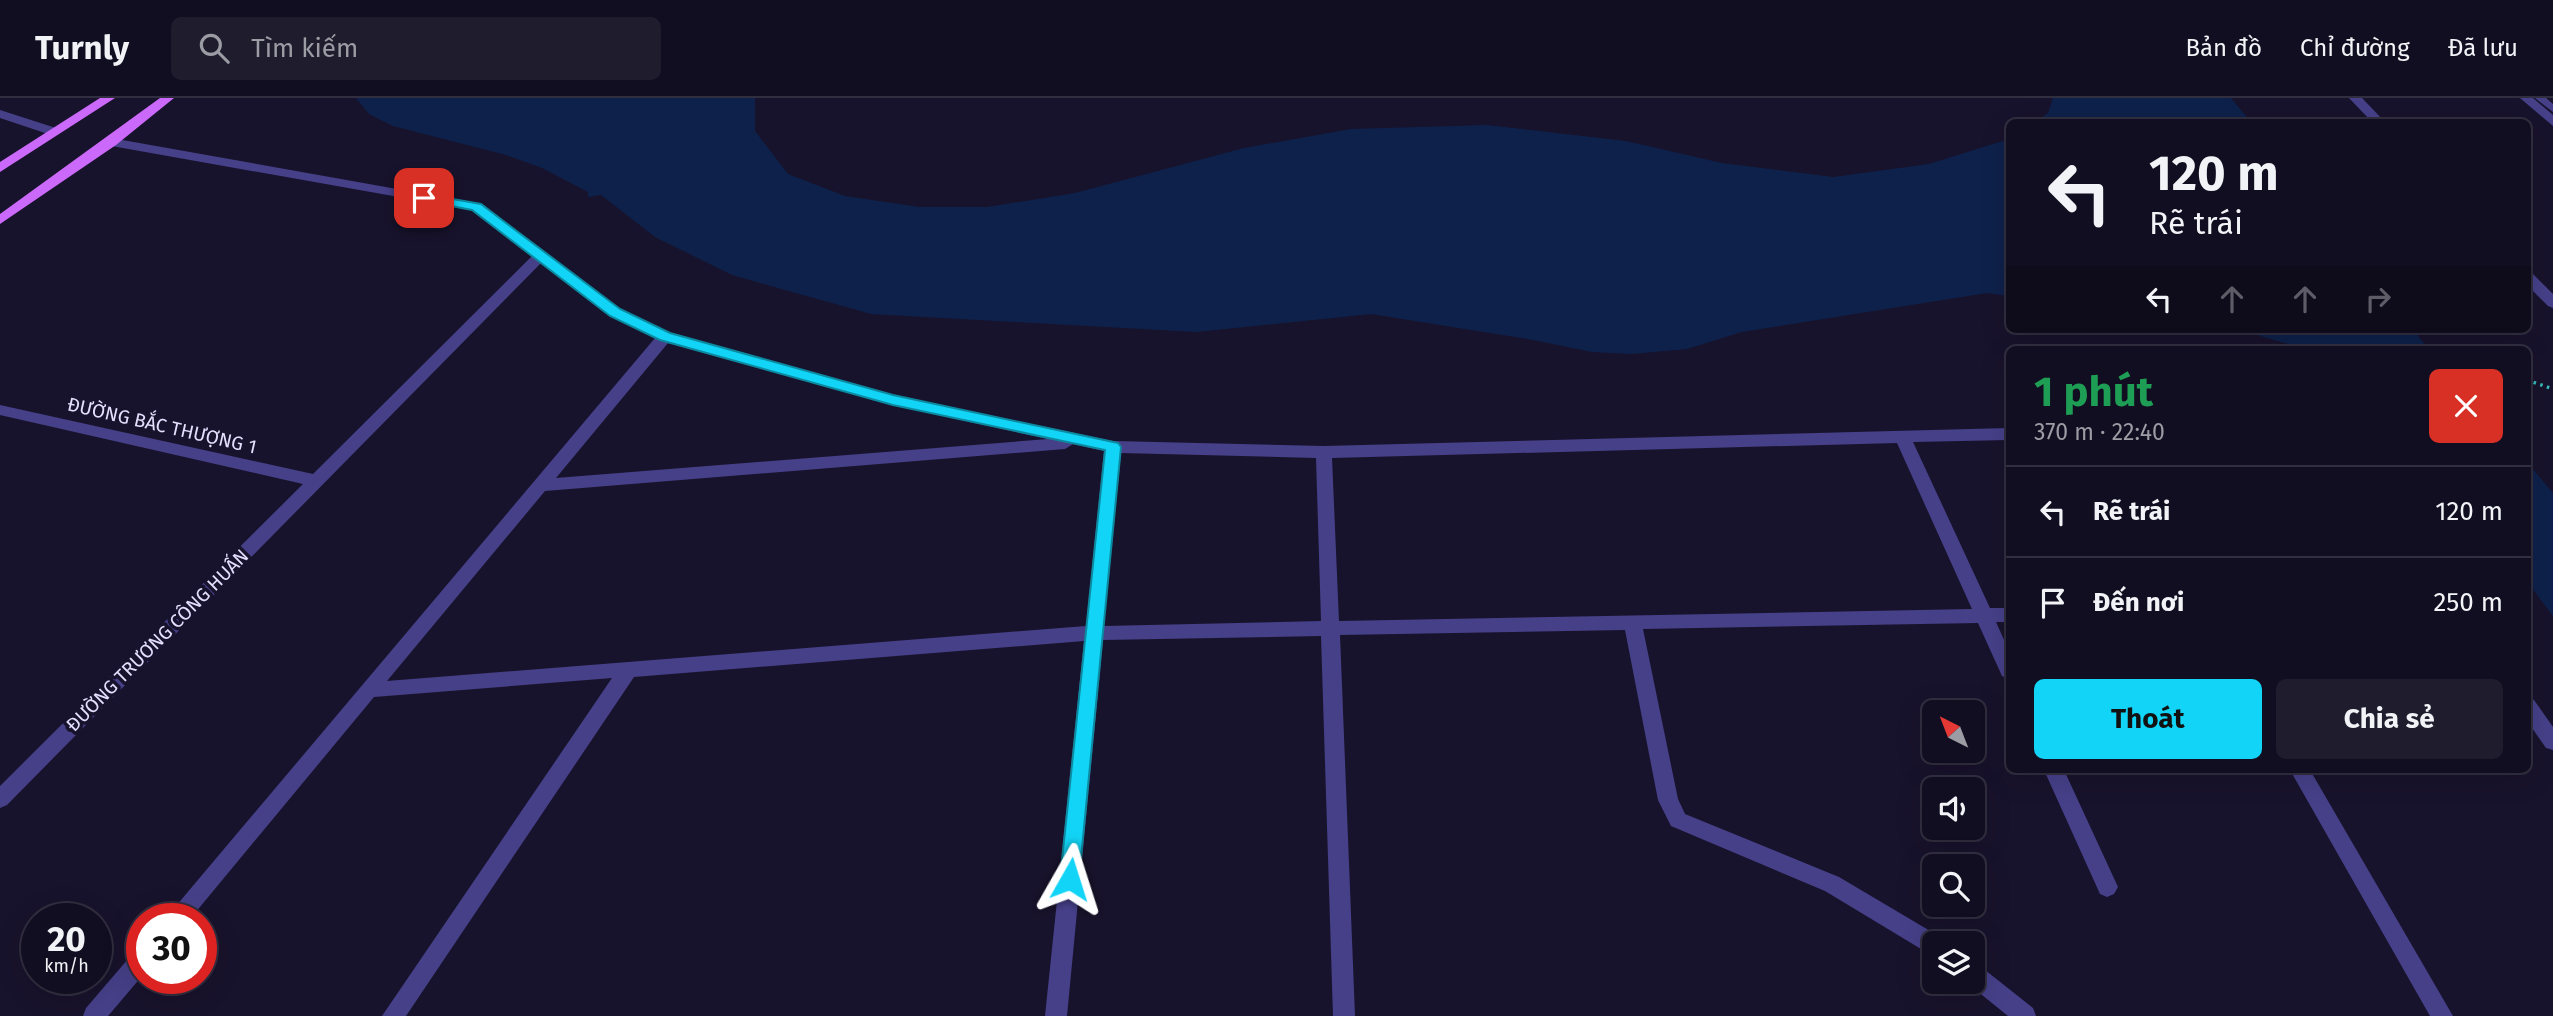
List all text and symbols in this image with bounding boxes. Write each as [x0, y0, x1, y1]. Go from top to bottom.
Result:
search box [171, 17, 661, 80]
text: Turnly [35, 28, 129, 68]
icon: search [195, 29, 233, 67]
text: Tìm kiếm [251, 33, 358, 64]
text: Bản đồ [2185, 34, 2262, 62]
text: Chỉ đường [2300, 34, 2410, 62]
text: Đã lưu [2448, 34, 2518, 62]
text: 120 m [2149, 144, 2279, 203]
icon: left [2034, 147, 2125, 238]
pin [394, 168, 454, 228]
icon: arrive [405, 179, 443, 217]
text: Rẽ trái [2149, 204, 2243, 242]
icon: left [2140, 280, 2178, 318]
icon: ahead [2213, 280, 2251, 318]
icon: ahead [2286, 280, 2324, 318]
icon: right [2359, 280, 2397, 318]
text: 1 phút [2034, 367, 2153, 417]
button: close [2429, 369, 2503, 443]
street label: ĐƯỜNG BẮC THƯỢNG 1 [65, 391, 259, 458]
text: 370 m · 22:40 [2034, 418, 2165, 446]
icon: left [2034, 493, 2072, 531]
text: Rẽ trái [2093, 496, 2170, 527]
text: 120 m [2435, 496, 2503, 527]
street label: ĐƯỜNG TRƯƠNG CÔNG HUẤN [61, 544, 253, 736]
icon: arrive [2034, 584, 2072, 622]
text: Đến nơi [2093, 587, 2184, 618]
text: 250 m [2433, 587, 2503, 618]
button: Thoát [2034, 679, 2262, 759]
button: Chia sẻ [2276, 679, 2503, 759]
north arrow [1922, 700, 1984, 763]
map controls [1922, 700, 1985, 994]
button: sound [1922, 777, 1985, 840]
position arrow [1033, 842, 1107, 916]
button: search [1922, 854, 1985, 917]
speed limit sign: 30 [126, 903, 217, 994]
text: 20 [47, 918, 86, 960]
button: layers [1922, 931, 1985, 994]
text: km/h [44, 955, 89, 977]

